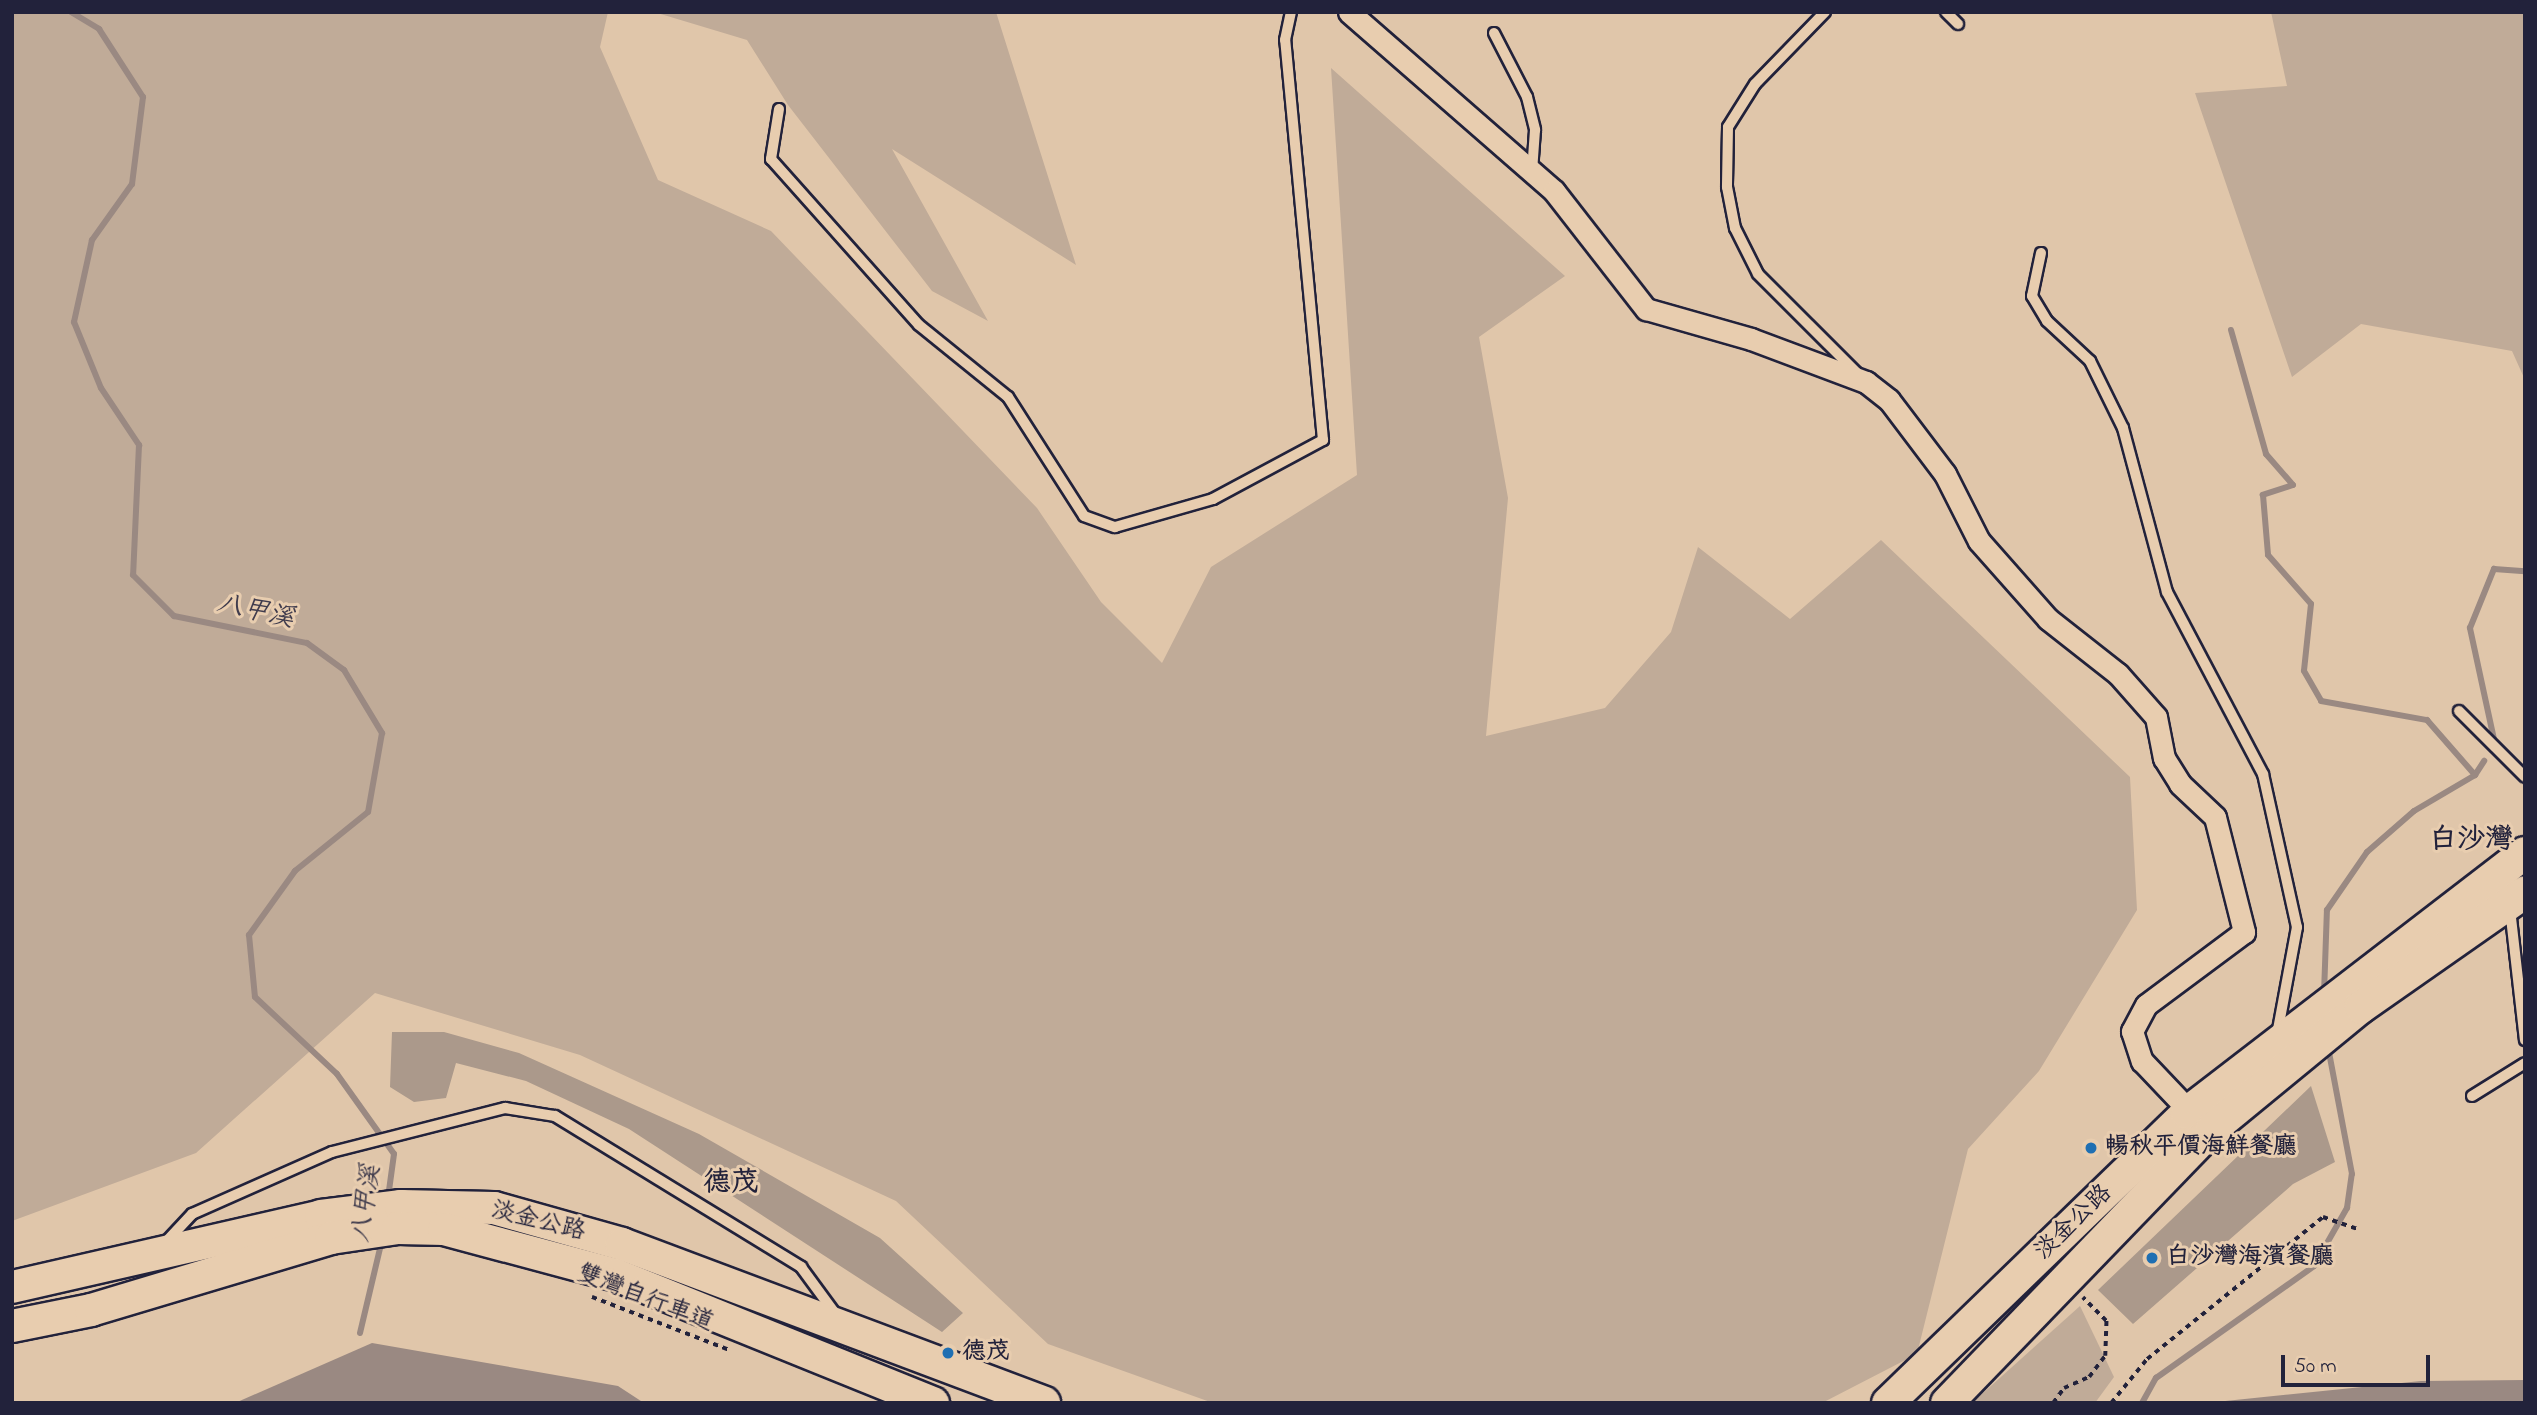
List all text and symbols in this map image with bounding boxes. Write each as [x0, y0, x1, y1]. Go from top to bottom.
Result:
water label: 八甲溪 [214, 590, 296, 636]
district label: 白沙灣 [2429, 824, 2513, 858]
place label: 暢秋平價海鮮餐廳 [2105, 1134, 2297, 1162]
marker: 暢秋平價海鮮餐廳 [2083, 1140, 2099, 1156]
water label: 八甲溪 [347, 1163, 389, 1245]
district label: 德茂 [703, 1167, 759, 1201]
street label: 淡金公路 [2029, 1179, 2119, 1267]
street label: 淡金公路 [488, 1196, 588, 1248]
place label: 白沙灣海濱餐廳 [2166, 1244, 2334, 1272]
marker: 白沙灣海濱餐廳 [2144, 1250, 2160, 1266]
street label: 雙灣自行車道 [573, 1260, 717, 1338]
place label: 德茂 [962, 1339, 1010, 1367]
scale bar [2285, 1342, 2434, 1386]
marker: 德茂 [940, 1345, 956, 1361]
text: 50 m [2294, 1352, 2337, 1382]

